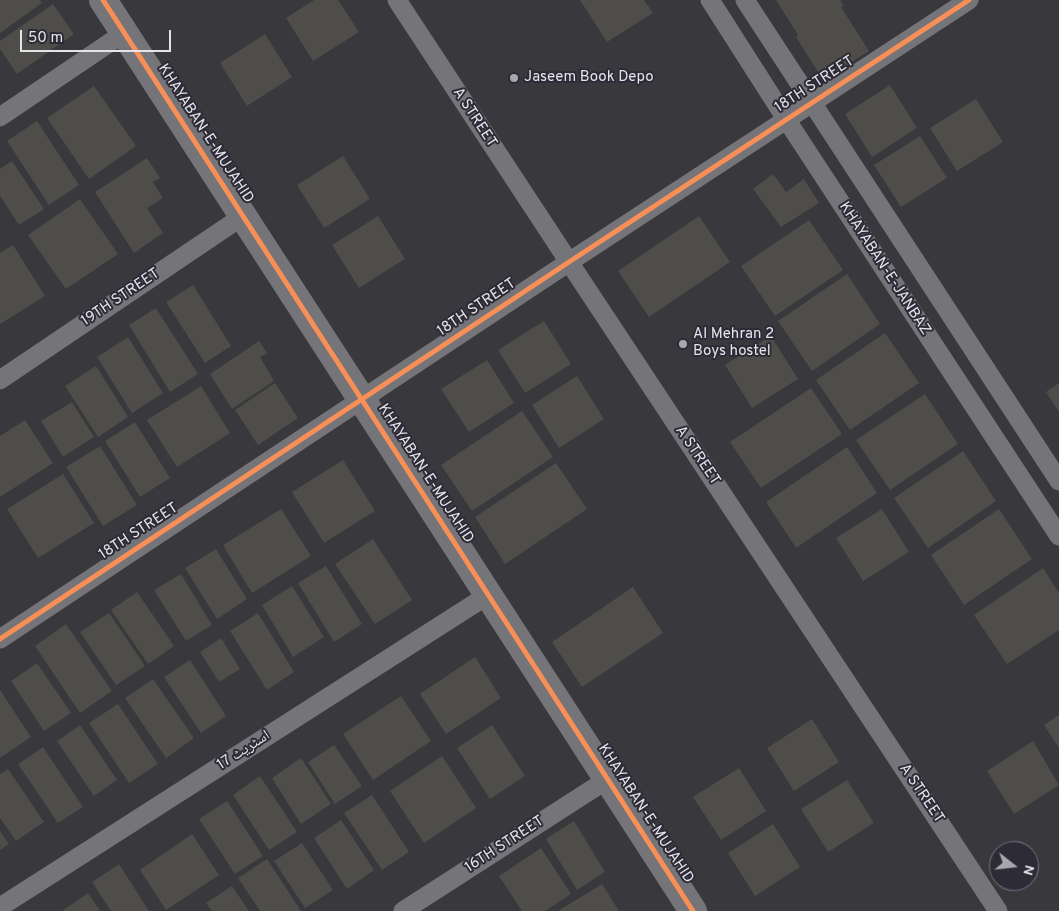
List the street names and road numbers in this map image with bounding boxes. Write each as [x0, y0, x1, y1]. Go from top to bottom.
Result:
street label: 18TH STREET [772, 53, 858, 117]
street label: KHAYABAN-E-MUJAHID [153, 61, 257, 207]
street label: A STREET [448, 85, 500, 151]
street label: KHAYABAN-E-JANBAZ [834, 199, 934, 339]
street label: 19TH STREET [78, 265, 164, 331]
street label: 18TH STREET [434, 275, 520, 341]
street label: KHAYABAN-E-MUJAHID [373, 401, 477, 547]
street label: A STREET [671, 423, 723, 489]
street label: 18TH STREET [96, 500, 182, 564]
street label: اسٹریٹ 17 [214, 727, 274, 775]
street label: KHAYABAN-E-MUJAHID [593, 741, 697, 887]
street label: A STREET [895, 761, 947, 827]
street label: 16TH STREET [462, 813, 548, 877]

